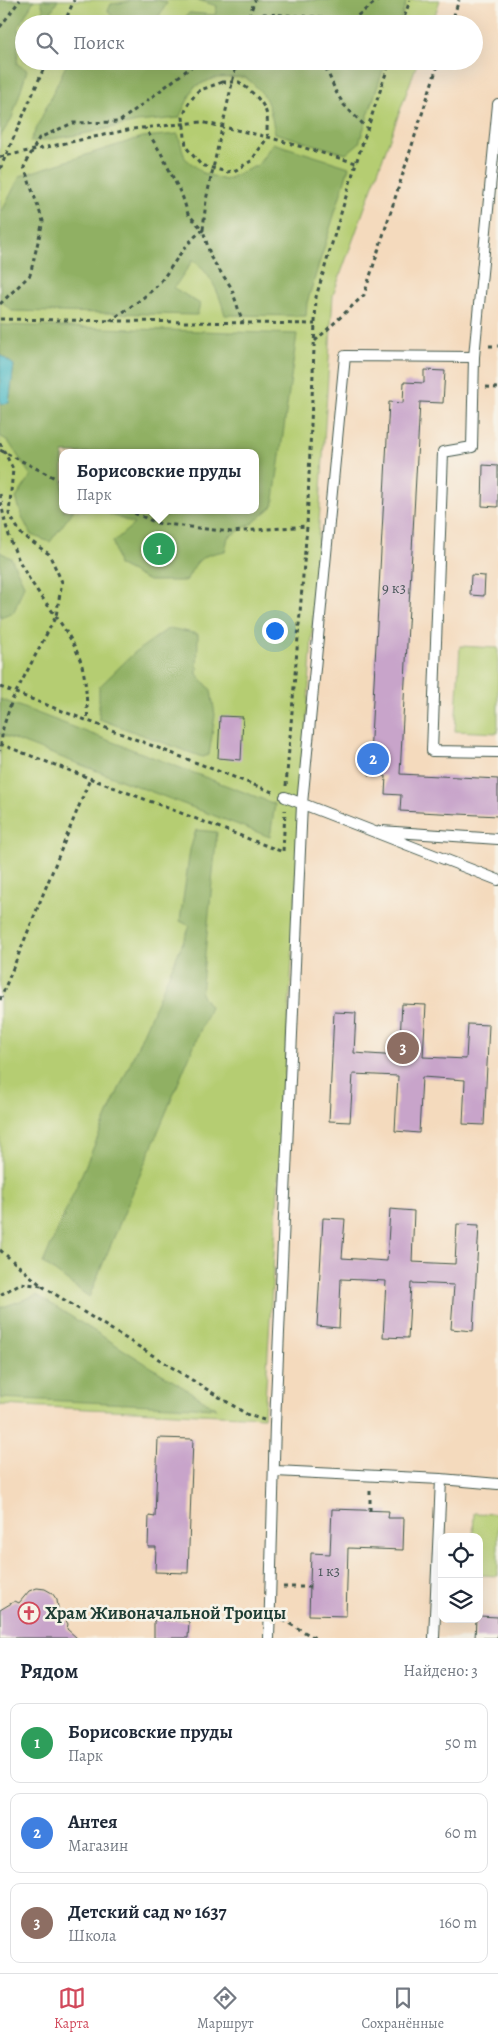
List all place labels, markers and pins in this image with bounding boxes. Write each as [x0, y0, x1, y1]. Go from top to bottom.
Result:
pin: 1 [143, 530, 175, 568]
pin: 2 [357, 740, 389, 778]
pin: 3 [387, 1029, 419, 1067]
church icon: Храм Живоначальной Троицы [17, 1601, 41, 1625]
place label: Храм Живоначальной Троицы [45, 1601, 286, 1625]

